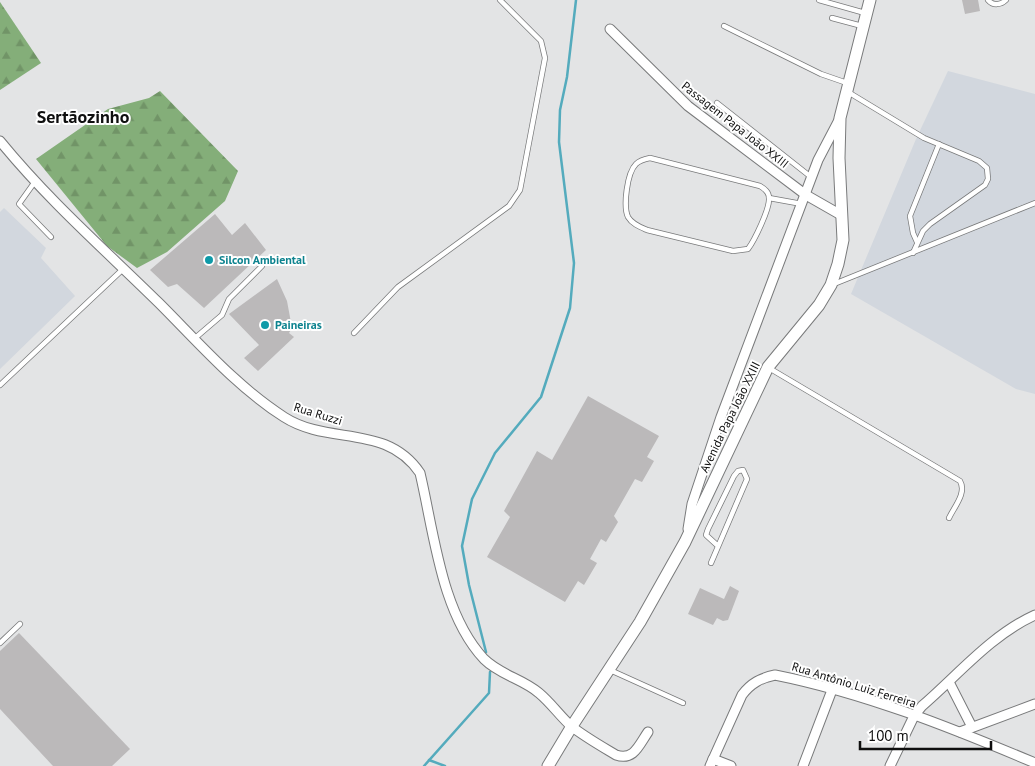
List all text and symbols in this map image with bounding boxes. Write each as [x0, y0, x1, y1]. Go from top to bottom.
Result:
street label: Passagem Papa João XXIII [679, 78, 792, 171]
district label: Sertãozinho [37, 105, 130, 128]
place label: Silcon Ambiental [219, 252, 306, 267]
marker: Silcon Ambiental [203, 254, 215, 266]
place label: Paineiras [275, 317, 322, 332]
marker: Paineiras [259, 319, 271, 331]
street label: Avenida Papa João XXIII [696, 359, 763, 475]
street label: Rua Ruzzi [292, 399, 344, 428]
street label: Rua Antônio Luiz Ferreira [790, 658, 918, 711]
scale bar [860, 718, 991, 750]
text: 100 m [868, 726, 909, 745]

